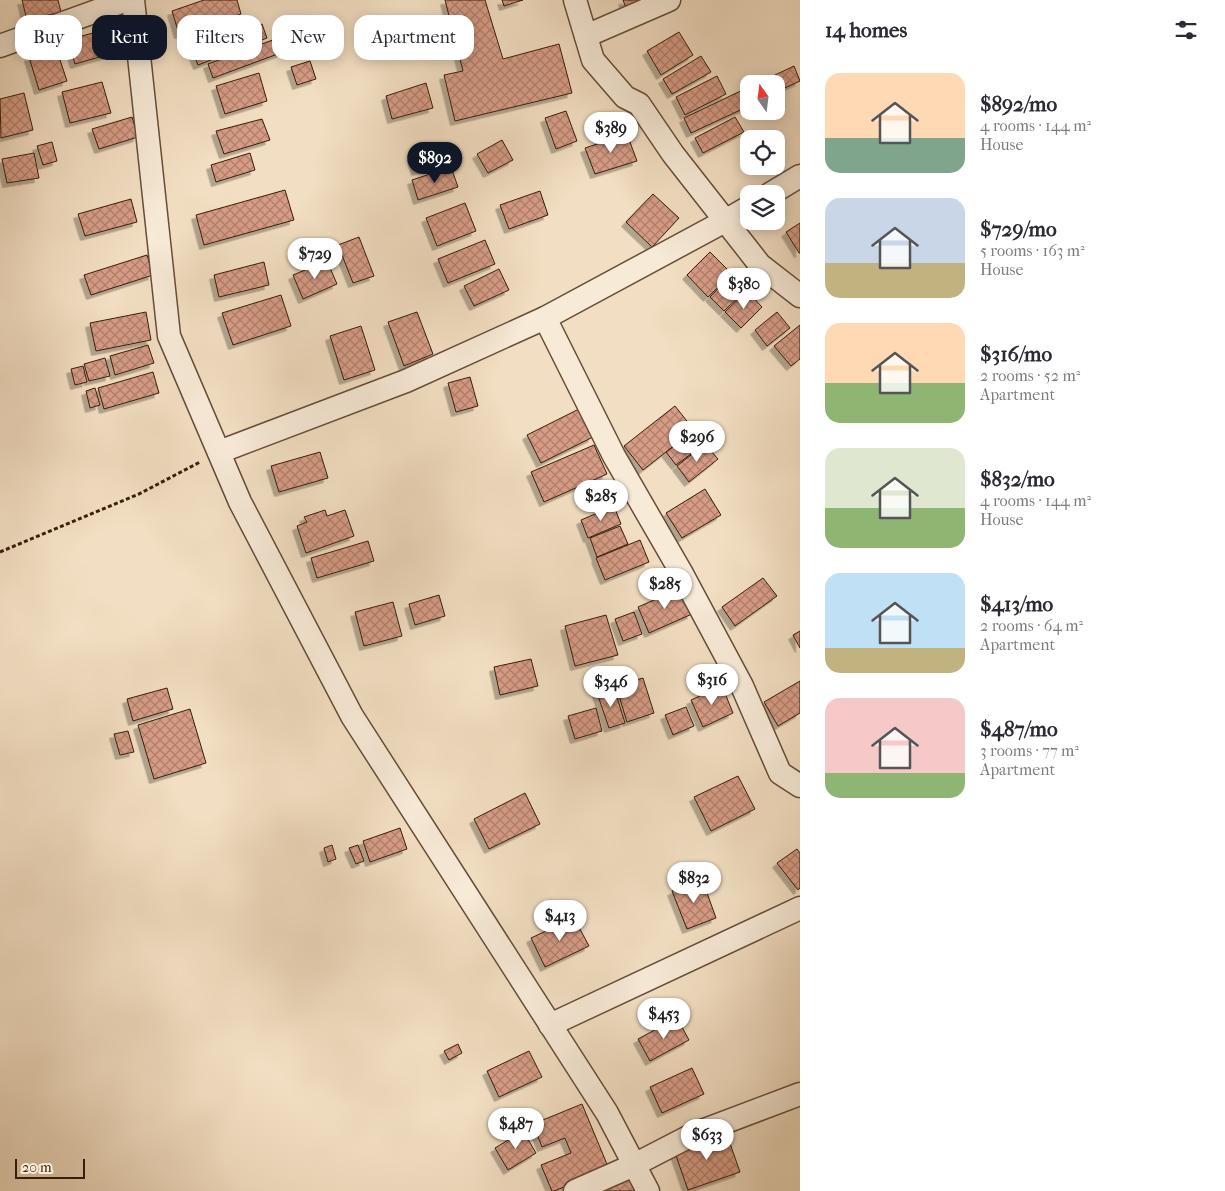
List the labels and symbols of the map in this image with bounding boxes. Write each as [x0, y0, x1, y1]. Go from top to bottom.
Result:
north arrow [740, 75, 785, 120]
pin: $389 [581, 112, 641, 154]
pin: $892 [405, 142, 465, 184]
pin: $729 [285, 238, 345, 280]
pin: $380 [714, 268, 774, 310]
pin: $296 [667, 420, 727, 463]
pin: $285 [571, 480, 631, 522]
pin: $285 [635, 568, 695, 610]
pin: $316 [682, 664, 742, 706]
pin: $346 [581, 666, 641, 708]
pin: $832 [664, 862, 724, 904]
pin: $413 [530, 900, 590, 942]
pin: $453 [634, 998, 694, 1040]
pin: $487 [486, 1108, 546, 1150]
pin: $633 [677, 1118, 737, 1161]
scale bar [15, 1156, 85, 1179]

